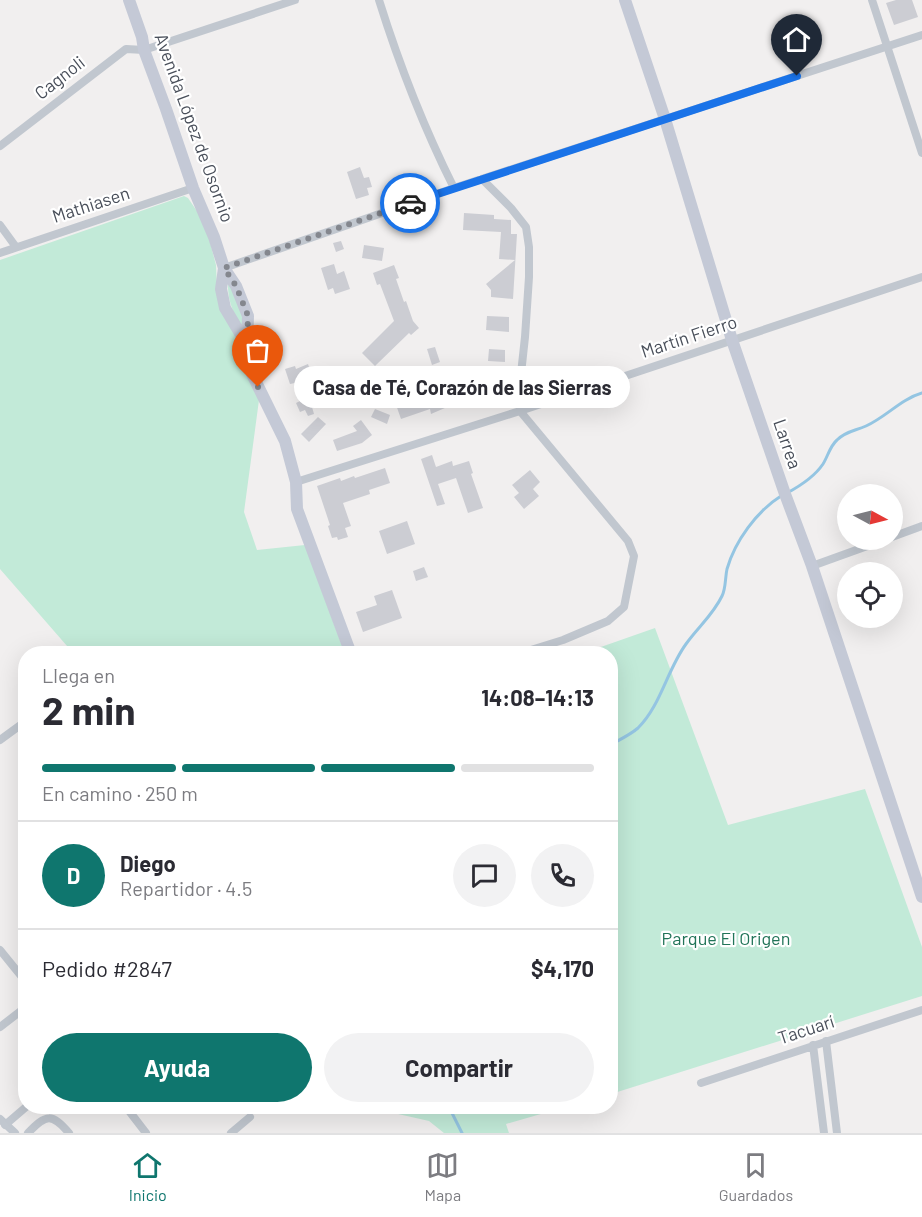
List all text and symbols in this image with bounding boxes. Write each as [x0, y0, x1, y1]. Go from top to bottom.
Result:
pin [771, 14, 822, 76]
icon: home [780, 23, 813, 56]
street label: Avenida López de Osornio [151, 30, 239, 225]
street label: Cagnoli [30, 51, 89, 104]
courier [380, 173, 440, 233]
street label: Mathiasen [49, 181, 132, 227]
icon: car [394, 187, 427, 220]
street label: Martín Fierro [638, 310, 740, 362]
pin [232, 325, 283, 387]
icon: bag [241, 334, 274, 367]
callout: Casa de Té, Corazón de las Sierras [294, 366, 630, 408]
text: Casa de Té, Corazón de las Sierras [312, 375, 612, 399]
street label: Larrea [769, 416, 807, 471]
north arrow [837, 484, 903, 550]
map controls [837, 484, 903, 628]
button: locate [837, 562, 903, 628]
text: Llega en [42, 663, 115, 687]
text: 14:08–14:13 [481, 684, 594, 710]
text: 2 min [42, 686, 135, 733]
text: En camino · 250 m [42, 781, 198, 805]
button: chat [453, 844, 516, 907]
button: phone [531, 844, 594, 907]
text: Diego [120, 850, 176, 876]
text: D [67, 862, 80, 888]
text: Repartidor · 4.5 [120, 876, 252, 900]
park label: Parque El Origen [662, 927, 790, 949]
text: Pedido #2847 [42, 955, 172, 981]
text: $4,170 [531, 955, 594, 981]
street label: Tacuarí [775, 1010, 837, 1048]
button: Ayuda [42, 1033, 312, 1102]
button: Compartir [324, 1033, 594, 1102]
tab: Inicio [129, 1149, 167, 1204]
tab: Mapa [424, 1149, 461, 1204]
tab: Guardados [719, 1149, 793, 1204]

